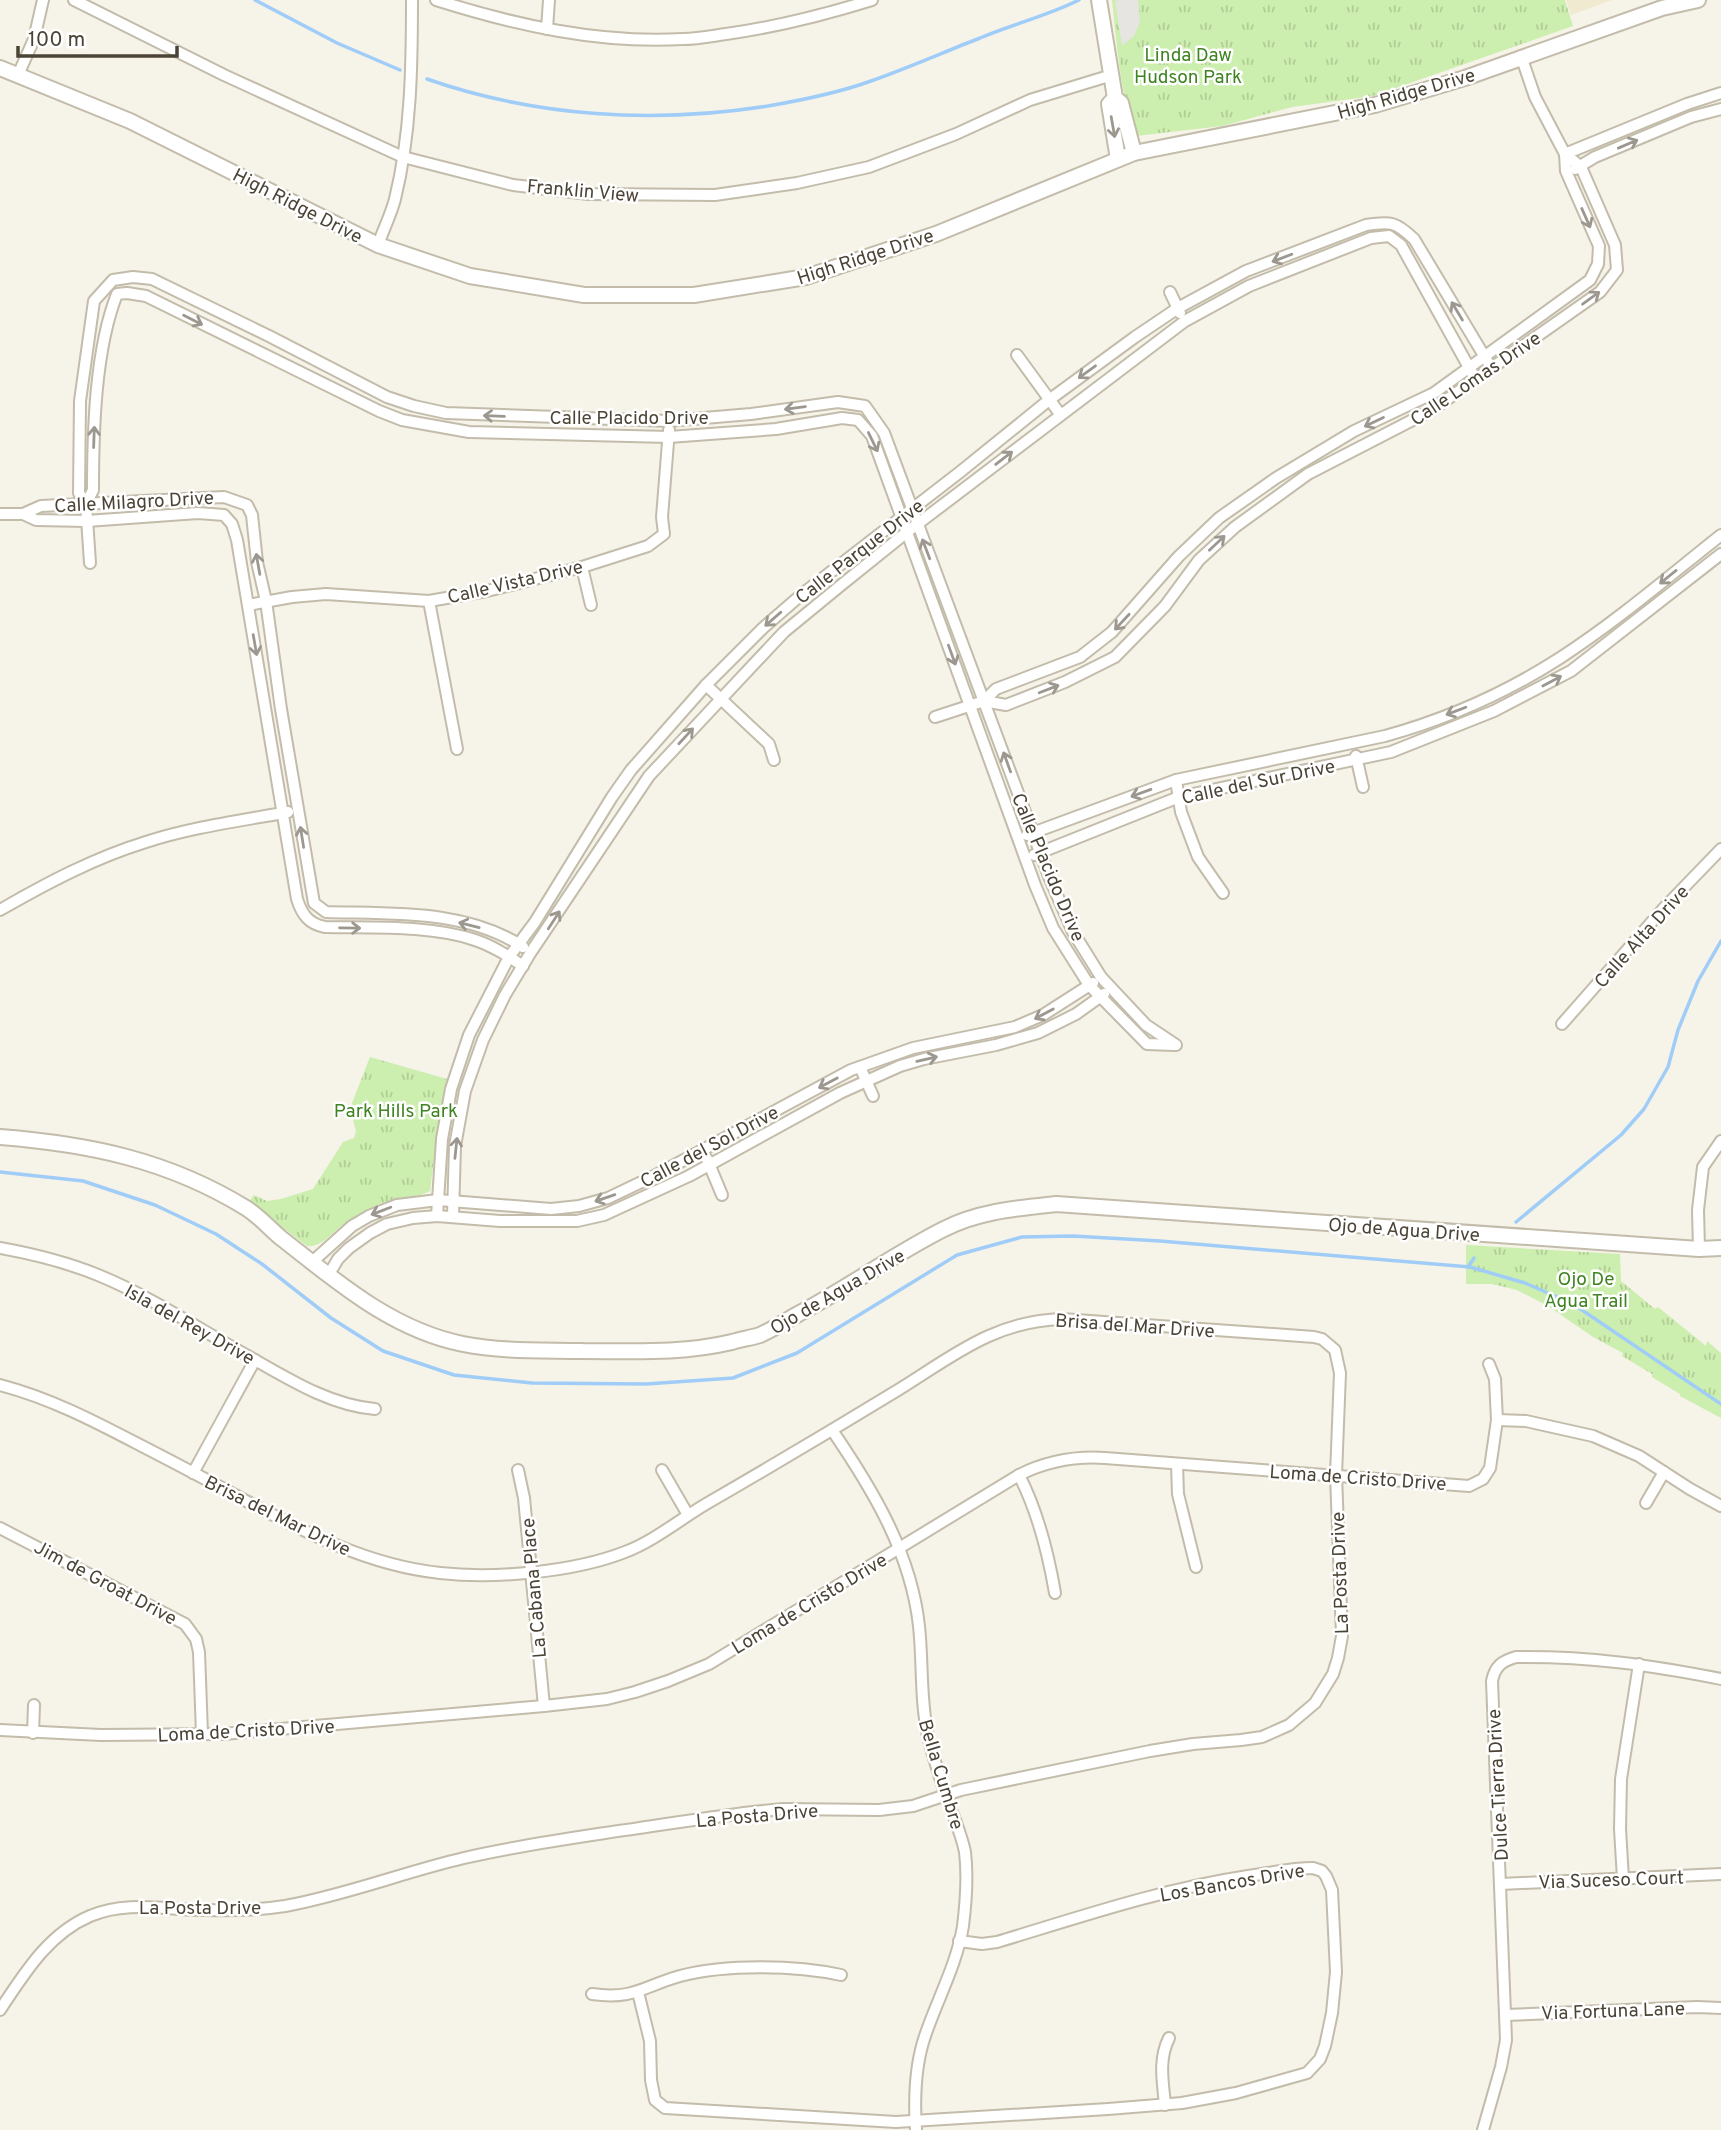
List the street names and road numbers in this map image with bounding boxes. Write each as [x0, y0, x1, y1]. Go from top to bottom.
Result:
street label: High Ridge Drive [1335, 64, 1478, 126]
street label: High Ridge Drive [228, 164, 366, 250]
street label: Franklin View [526, 175, 640, 209]
street label: High Ridge Drive [794, 224, 937, 291]
street label: Calle Lomas Drive [1406, 327, 1546, 432]
street label: Calle Placido Drive [549, 407, 709, 431]
street label: Calle Milagro Drive [54, 487, 215, 519]
street label: Calle Parque Drive [791, 495, 929, 610]
street label: Calle Vista Drive [445, 556, 586, 610]
street label: Calle del Sur Drive [1179, 755, 1337, 811]
street label: Calle Placido Drive [1005, 790, 1089, 946]
street label: Calle Alta Drive [1590, 881, 1695, 994]
street label: Calle del Sol Drive [637, 1101, 783, 1194]
street label: Ojo de Agua Drive [1327, 1214, 1481, 1248]
street label: Ojo de Agua Drive [766, 1244, 910, 1341]
street label: Isla del Rey Drive [120, 1280, 258, 1371]
street label: Brisa del Mar Drive [1054, 1309, 1215, 1345]
street label: Loma de Cristo Drive [1269, 1461, 1447, 1497]
street label: Brisa del Mar Drive [200, 1471, 354, 1563]
street label: La Posta Drive [1327, 1511, 1355, 1635]
street label: La Cabana Place [517, 1517, 553, 1659]
street label: Jim de Groat Drive [30, 1536, 181, 1632]
street label: Loma de Cristo Drive [728, 1549, 892, 1661]
street label: Dulce Tierra Drive [1483, 1708, 1515, 1862]
street label: Loma de Cristo Drive [157, 1715, 335, 1749]
street label: Bella Cumbre [912, 1716, 968, 1833]
street label: La Posta Drive [695, 1800, 819, 1834]
street label: Los Bancos Drive [1158, 1859, 1307, 1909]
street label: Via Suceso Court [1538, 1866, 1684, 1896]
street label: La Posta Drive [139, 1897, 261, 1921]
street label: Via Fortuna Lane [1541, 1997, 1685, 2027]

